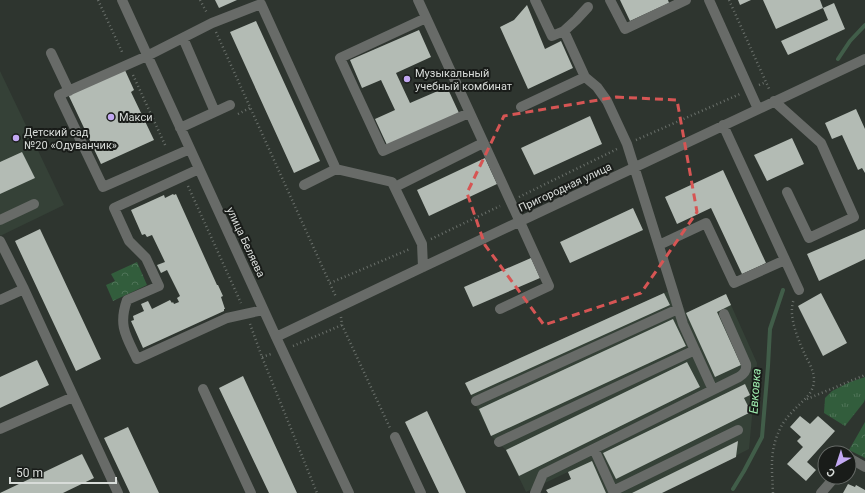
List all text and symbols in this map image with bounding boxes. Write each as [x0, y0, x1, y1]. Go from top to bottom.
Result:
place label: Музыкальный учебный комбинат [415, 67, 513, 93]
marker: Музыкальный учебный комбинат [402, 74, 412, 84]
place label: Макси [119, 111, 153, 124]
marker: Макси [106, 112, 116, 122]
place label: Детский сад №20 «Одуванчик» [24, 126, 117, 152]
marker: Детский сад №20 «Одуванчик» [11, 133, 21, 143]
street label: Пригородная улица [517, 160, 614, 215]
street label: улица Беляева [224, 205, 268, 279]
water label: Евковка [746, 368, 764, 414]
north arrow [817, 445, 857, 485]
scale bar [10, 459, 116, 485]
text: С [824, 465, 838, 480]
text: 50 m [16, 466, 43, 480]

